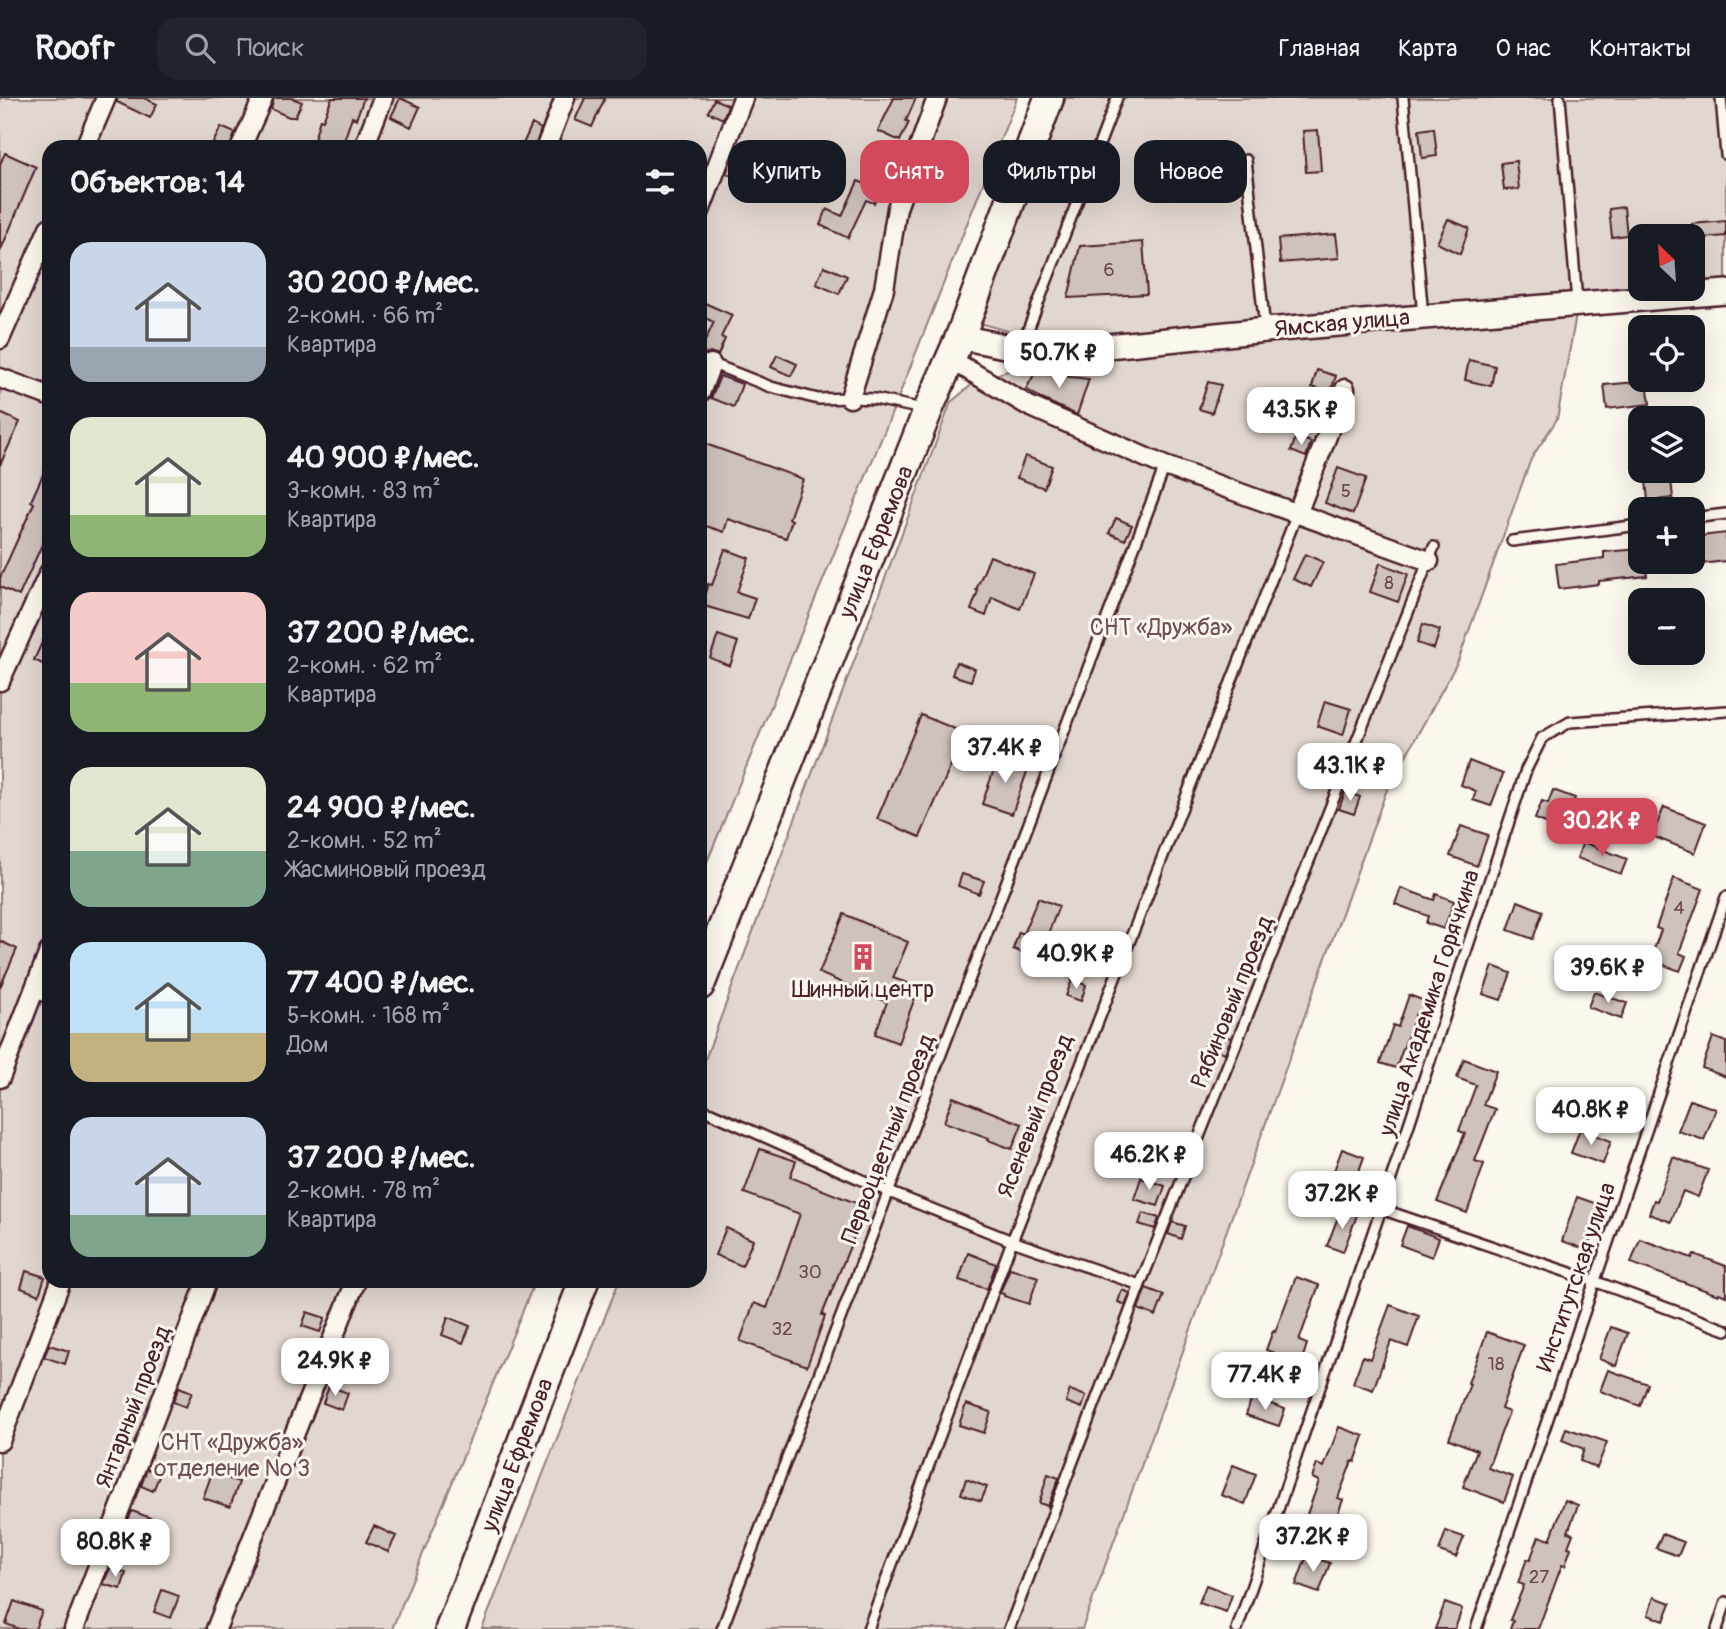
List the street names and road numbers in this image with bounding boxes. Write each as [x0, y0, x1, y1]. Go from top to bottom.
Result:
street label: Ямская улица [1273, 303, 1411, 343]
street label: улица Ефремова [832, 461, 920, 624]
street label: улица Академика Горячкина [1372, 866, 1486, 1141]
street label: Рябиновый проезд [1184, 912, 1280, 1092]
street label: Первоцветный проезд [835, 1030, 941, 1248]
street label: Ясеневый проезд [991, 1030, 1080, 1202]
street label: Институтская улица [1530, 1178, 1622, 1376]
street label: Янтарный проезд [89, 1322, 177, 1492]
street label: улица Ефремова [474, 1374, 560, 1537]

